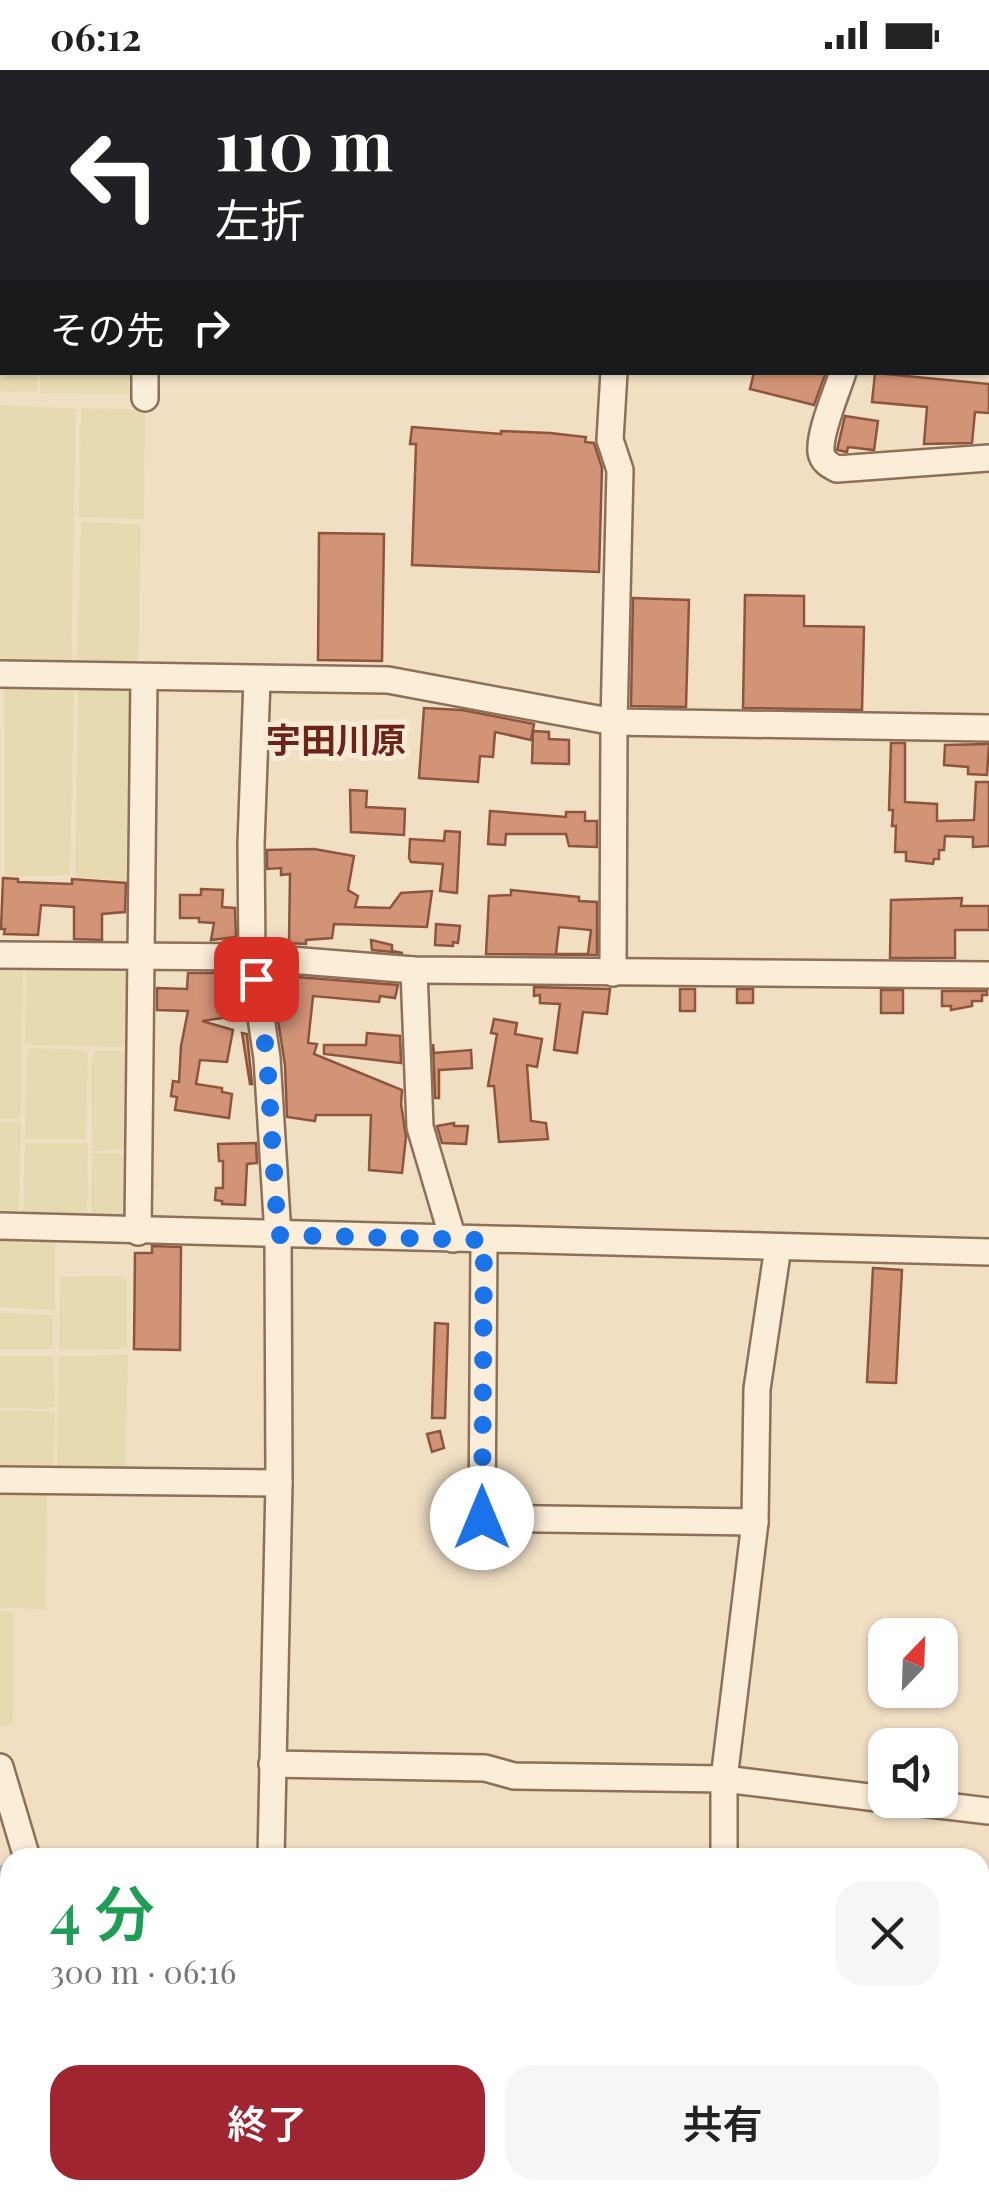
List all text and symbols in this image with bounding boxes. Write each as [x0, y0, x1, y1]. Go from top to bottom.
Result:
text: 06:12 [50, 10, 141, 61]
text: 110 m [215, 95, 393, 189]
icon: left [50, 110, 180, 240]
text: 左折 [215, 188, 305, 248]
icon: right [184, 300, 239, 355]
text: その先 [50, 303, 164, 354]
district label: 宇田川原 [266, 715, 406, 762]
pin [214, 937, 299, 1022]
icon: arrive [229, 952, 284, 1007]
position arrow [430, 1466, 534, 1570]
north arrow [868, 1618, 958, 1708]
map controls [868, 1618, 958, 1818]
button: sound [868, 1728, 958, 1818]
text: 4 分 [50, 1871, 155, 1951]
button: close [835, 1881, 940, 1986]
text: 300 m · 06:16 [50, 1949, 236, 1992]
button: 終了 [50, 2065, 485, 2180]
button: 共有 [505, 2065, 940, 2180]

